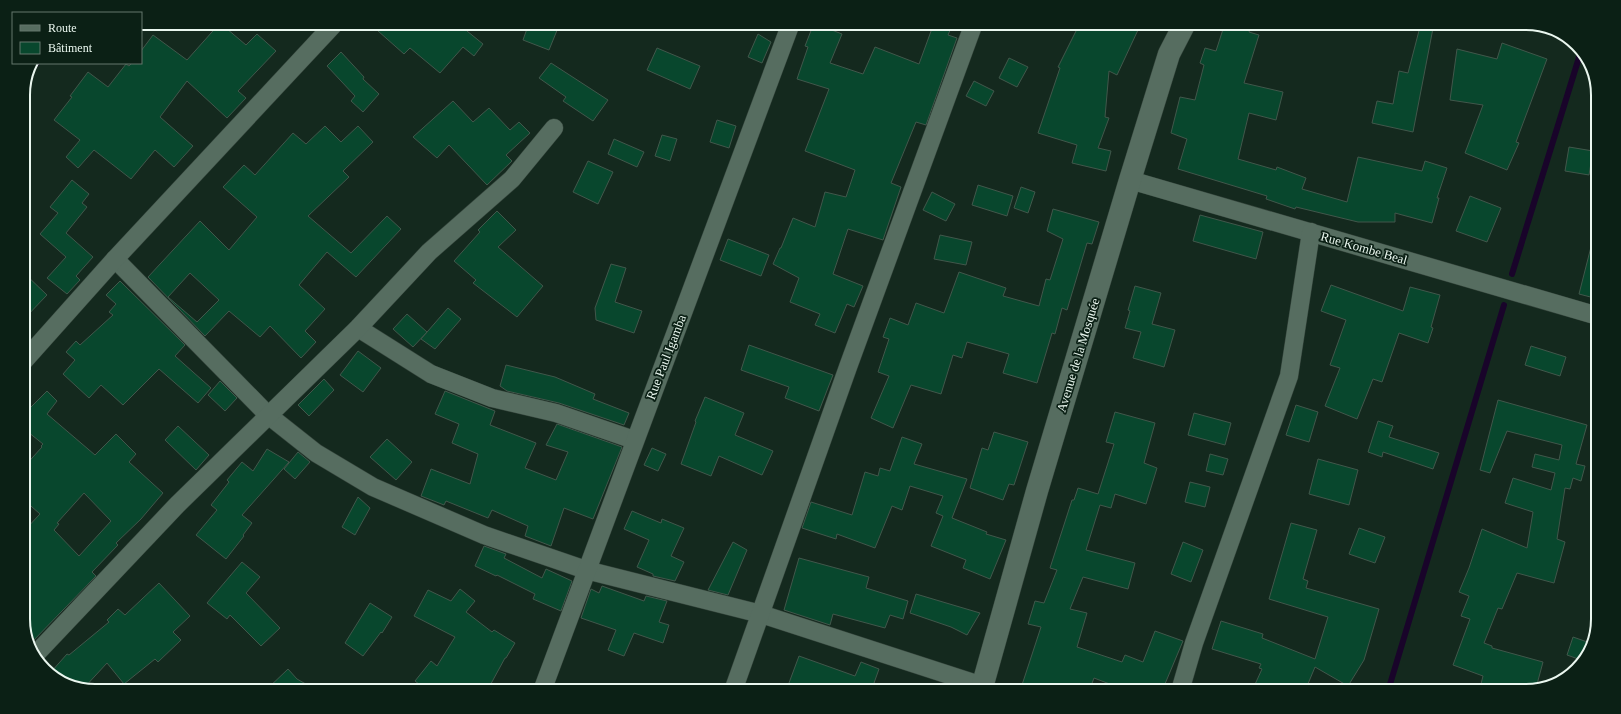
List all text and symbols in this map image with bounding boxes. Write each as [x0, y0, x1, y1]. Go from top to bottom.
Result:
legend [12, 12, 142, 64]
text: Route [48, 21, 77, 35]
text: Bâtiment [48, 41, 93, 55]
street label: Rue Kombe Beal [1319, 228, 1409, 268]
street label: Avenue de la Mosquée [1054, 296, 1103, 414]
street label: Rue Paul Igamba [643, 312, 689, 401]

